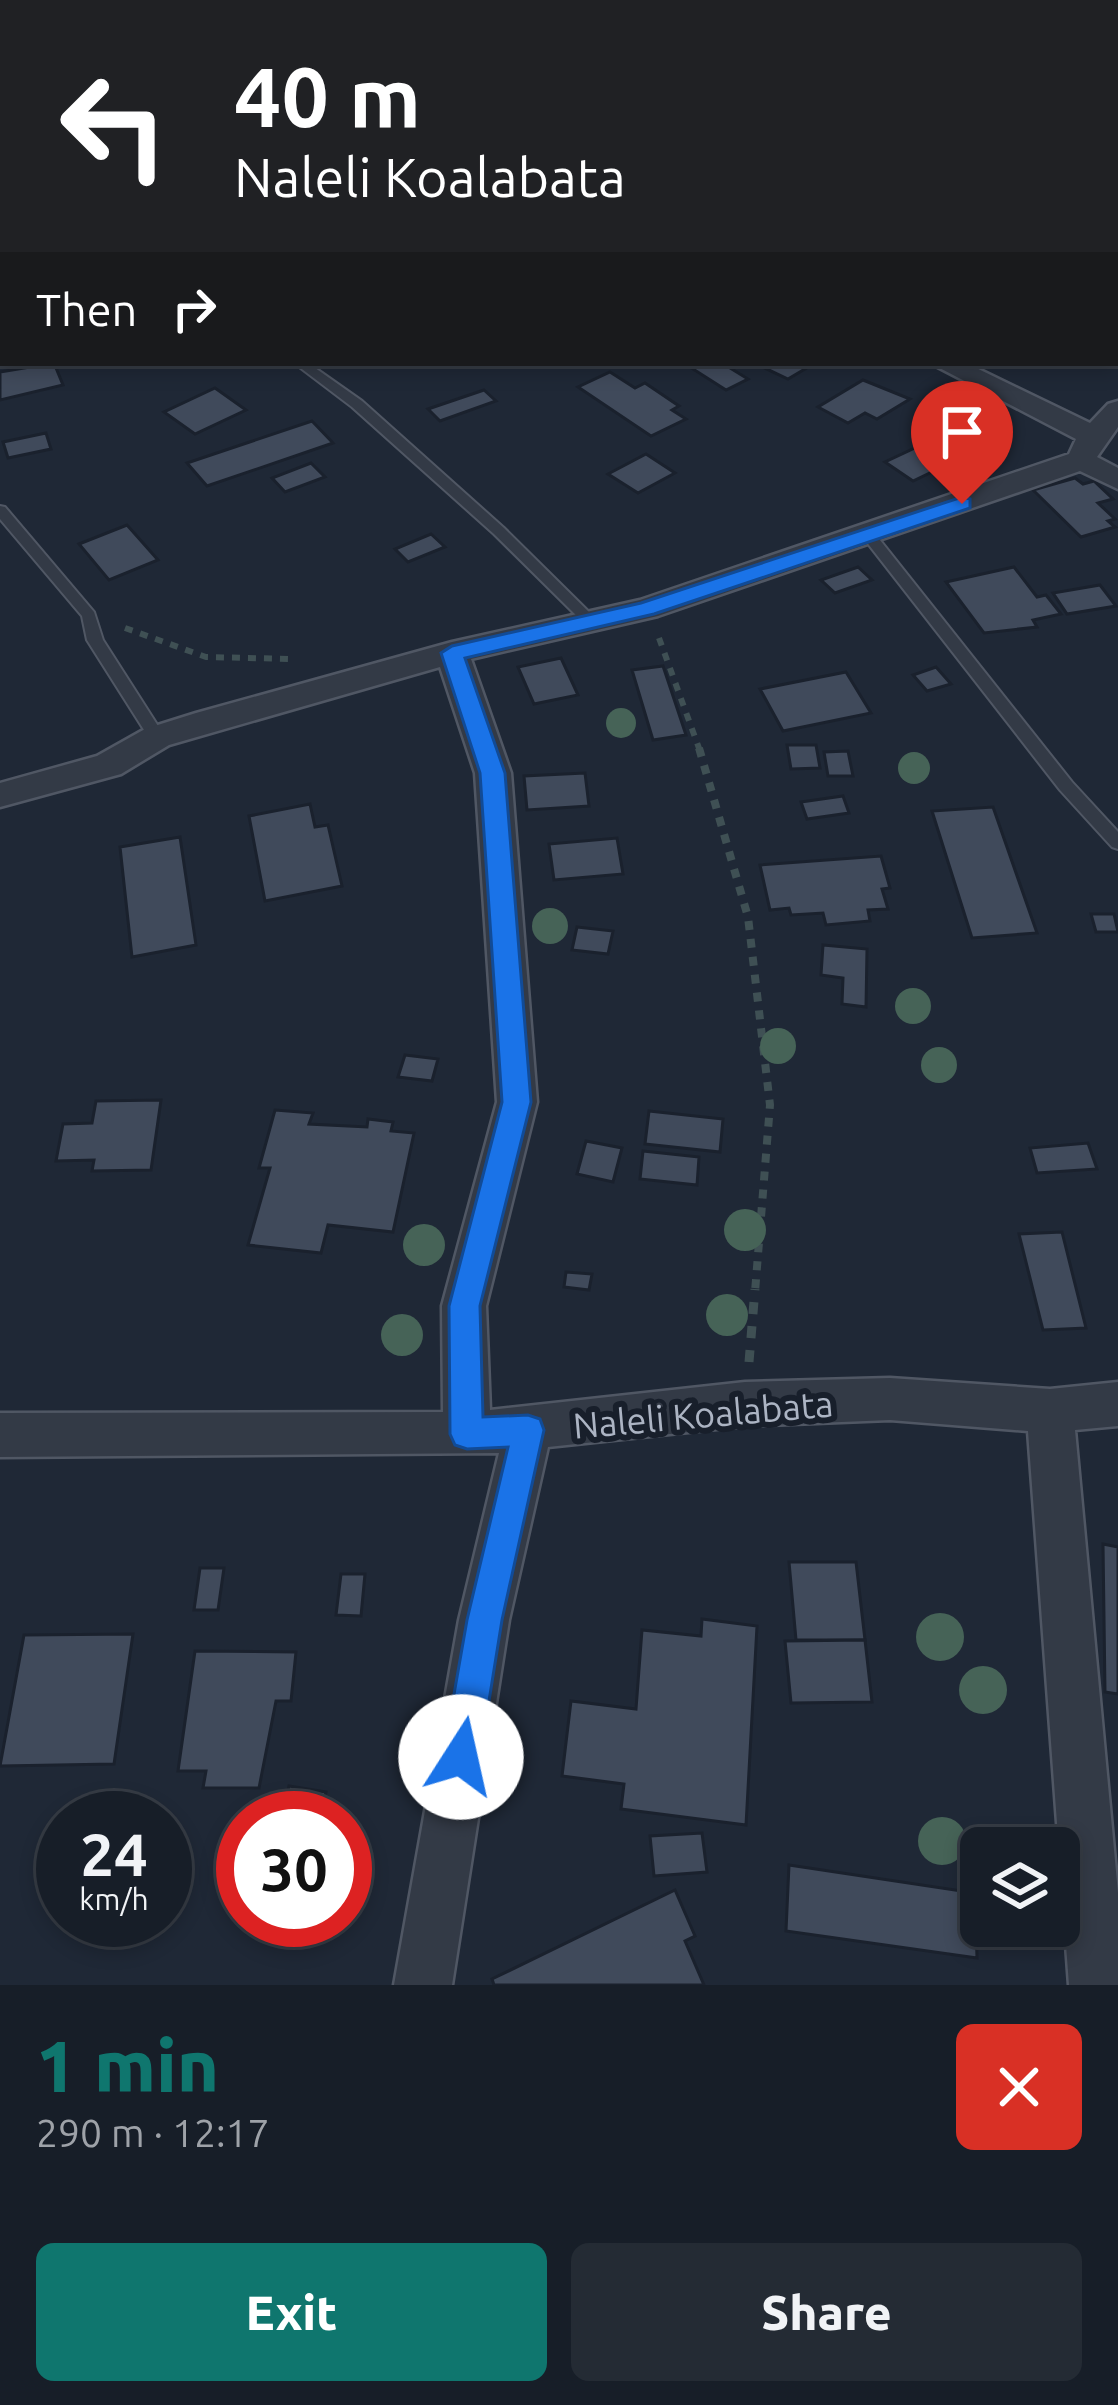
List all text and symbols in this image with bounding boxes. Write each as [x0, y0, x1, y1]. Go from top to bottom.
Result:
icon: left [36, 48, 192, 204]
text: 40 m [234, 49, 421, 143]
text: Naleli Koalabata [234, 147, 626, 207]
icon: right [161, 276, 227, 342]
text: Then [36, 284, 137, 335]
pin [911, 381, 1013, 504]
icon: arrive [929, 399, 995, 465]
street label: Naleli Koalabata [571, 1382, 835, 1446]
position arrow [398, 1694, 524, 1820]
speed limit sign: 30 [216, 1791, 372, 1947]
text: 24 [80, 1820, 148, 1887]
map controls [960, 1827, 1080, 1947]
button: layers [960, 1827, 1080, 1947]
text: km/h [79, 1882, 149, 1916]
button: close [956, 2024, 1082, 2150]
text: 1 min [36, 2025, 219, 2106]
text: 290 m · 12:17 [36, 2111, 270, 2154]
button: Exit [36, 2243, 547, 2381]
button: Share [571, 2243, 1082, 2381]

